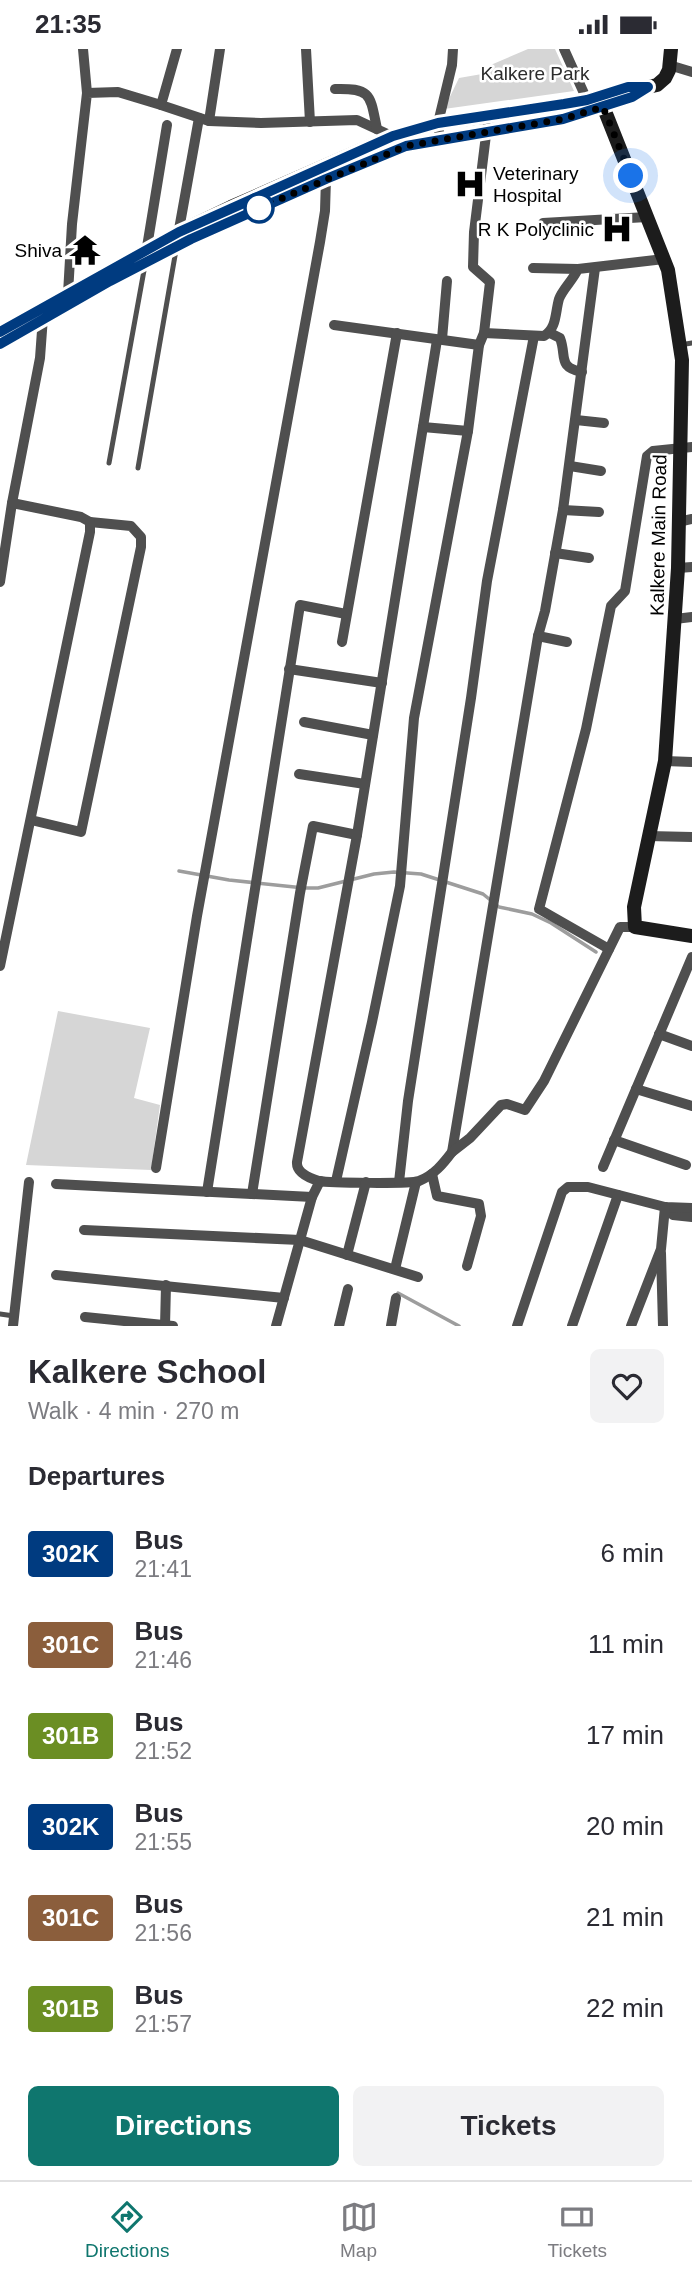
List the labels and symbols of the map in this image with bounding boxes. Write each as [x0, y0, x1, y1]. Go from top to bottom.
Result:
park label: Kalkere Park [481, 63, 590, 84]
your location [613, 158, 648, 193]
place label: Veterinary Hospital [493, 163, 579, 206]
hospital icon: Veterinary Hospital [453, 167, 487, 201]
unlabelled marker [244, 193, 274, 223]
hospital icon: R K Polyclinic [600, 212, 634, 246]
place label: R K Polyclinic [478, 219, 594, 240]
temple icon: Shiva [68, 233, 102, 267]
place label: Shiva [14, 240, 62, 261]
street label: Kalkere Main Road [647, 454, 670, 616]

